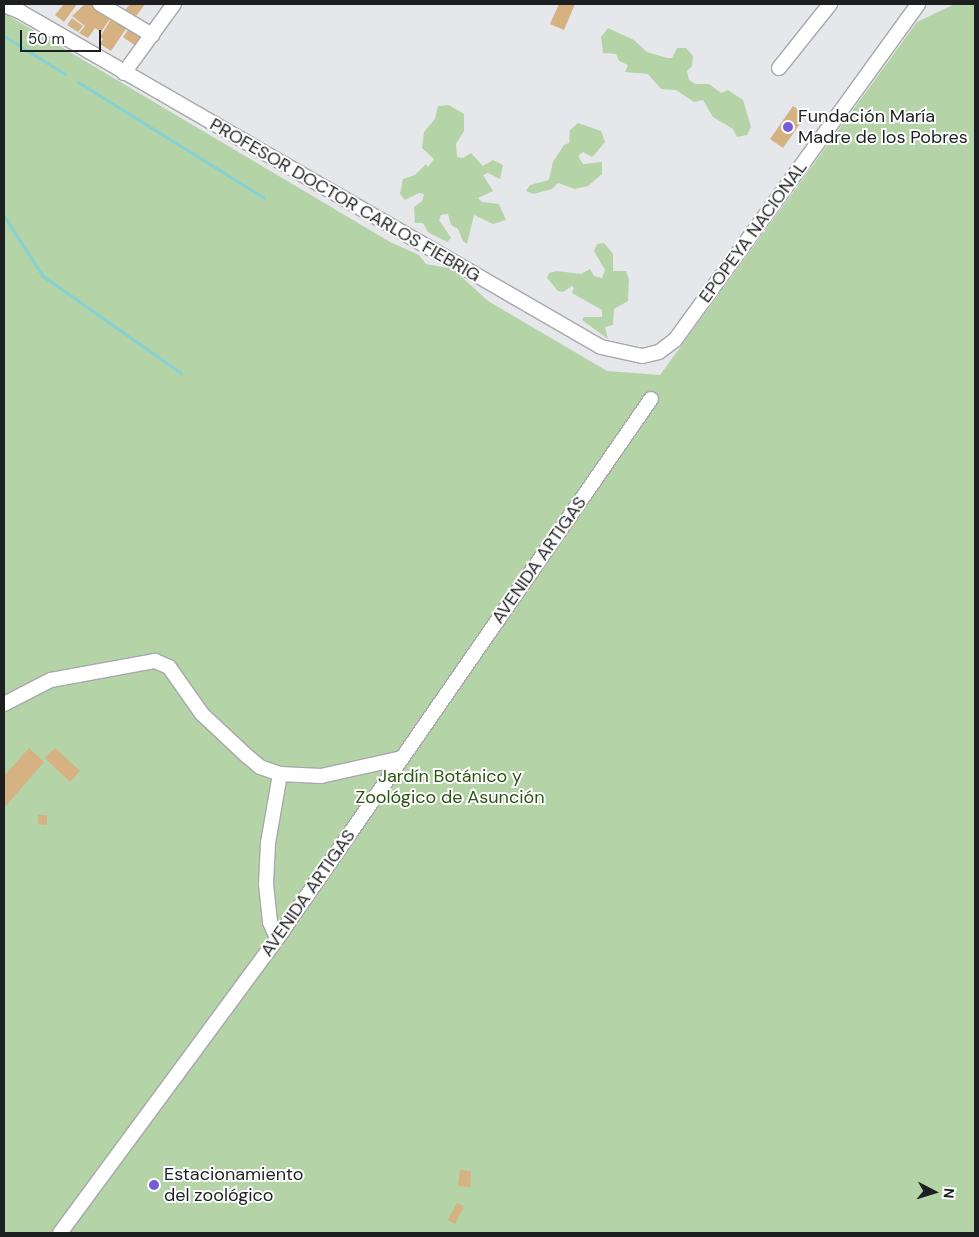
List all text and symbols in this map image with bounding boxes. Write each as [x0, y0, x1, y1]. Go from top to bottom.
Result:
scale bar [22, 20, 104, 52]
text: 50 m [28, 29, 65, 49]
place label: Fundación María Madre de los Pobres [798, 106, 968, 148]
street label: PROFESOR DOCTOR CARLOS FIEBRIG [206, 113, 484, 287]
marker: Fundación María Madre de los Pobres [782, 121, 794, 133]
street label: EPOPEYA NACIONAL [694, 157, 812, 307]
street label: AVENIDA ARTIGAS [487, 492, 591, 628]
park label: Jardín Botánico y Zoológico de Asunción [355, 766, 545, 809]
street label: AVENIDA ARTIGAS [256, 825, 360, 961]
place label: Estacionamiento del zoológico [164, 1164, 303, 1206]
north arrow [909, 1167, 959, 1217]
marker: Estacionamiento del zoológico [148, 1179, 160, 1191]
text: N [940, 1187, 958, 1199]

